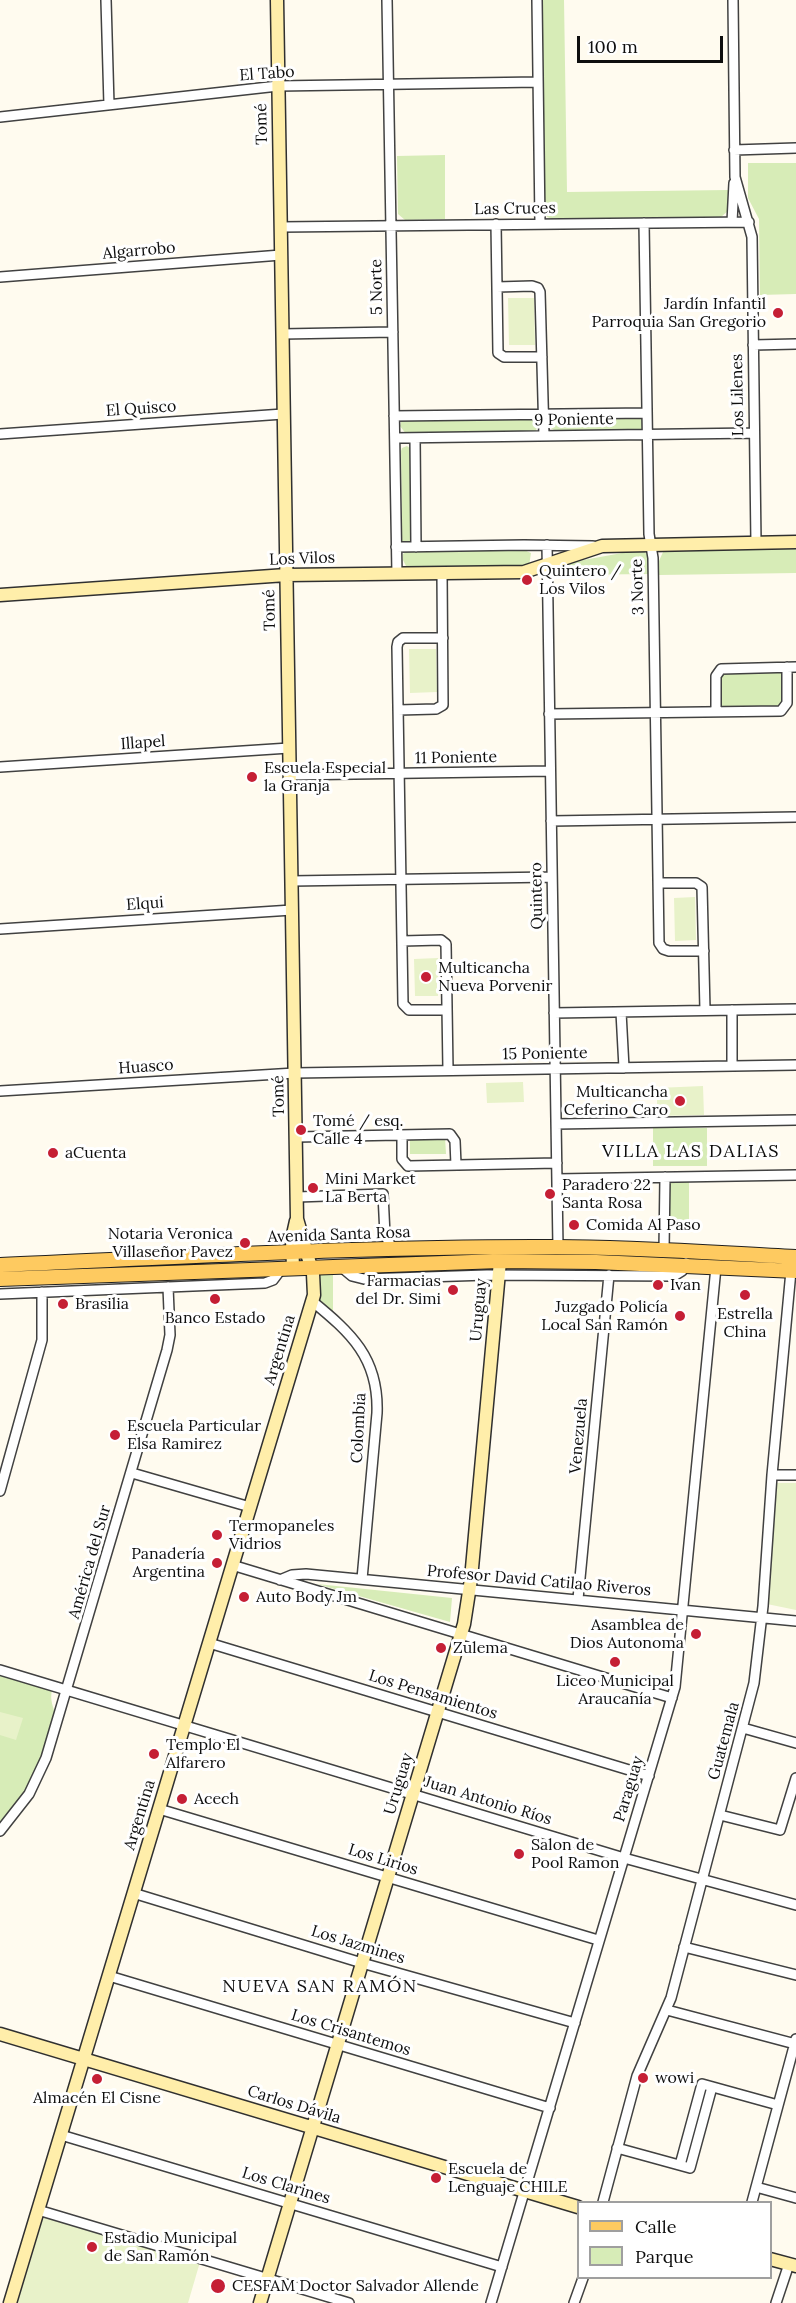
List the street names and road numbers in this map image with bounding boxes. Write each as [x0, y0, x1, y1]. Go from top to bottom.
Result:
street label: El Tabo [239, 62, 295, 86]
street label: Tomé [252, 103, 272, 145]
street label: Las Cruces [474, 199, 556, 219]
street label: Algarrobo [102, 238, 176, 264]
street label: 5 Norte [367, 259, 387, 315]
street label: Los Lilenes [728, 353, 748, 437]
street label: El Quisco [105, 397, 177, 421]
street label: 9 Poniente [534, 410, 614, 430]
street label: Los Vilos [269, 548, 335, 570]
street label: 3 Norte [627, 558, 649, 616]
street label: Tomé [260, 589, 280, 631]
street label: Illapel [120, 732, 166, 754]
street label: 11 Poniente [415, 748, 497, 768]
street label: Quintero [527, 862, 547, 930]
street label: Elqui [126, 893, 164, 915]
street label: 15 Poniente [502, 1044, 588, 1064]
street label: Huasco [118, 1055, 174, 1079]
street label: Tomé [269, 1075, 289, 1117]
street label: Avenida Santa Rosa [267, 1223, 411, 1247]
street label: Uruguay [467, 1278, 491, 1342]
street label: Argentina [260, 1313, 300, 1387]
street label: Colombia [348, 1392, 370, 1464]
street label: Venezuela [566, 1397, 592, 1475]
street label: América del Sur [65, 1503, 115, 1621]
street label: Profesor David Catilao Riveros [426, 1562, 652, 1600]
street label: Los Pensamientos [366, 1666, 500, 1724]
street label: Guatemala [704, 1700, 744, 1782]
street label: Uruguay [381, 1751, 417, 1817]
street label: Paraguay [610, 1754, 648, 1824]
street label: Juan Antonio Ríos [422, 1773, 554, 1829]
street label: Argentina [120, 1778, 160, 1852]
street label: Los Lirios [346, 1840, 420, 1880]
street label: Los Jazmines [309, 1922, 407, 1968]
street label: Los Crisantemos [289, 2006, 413, 2060]
street label: Carlos Dávila [245, 2082, 343, 2128]
street label: Los Clarines [240, 2163, 332, 2209]

